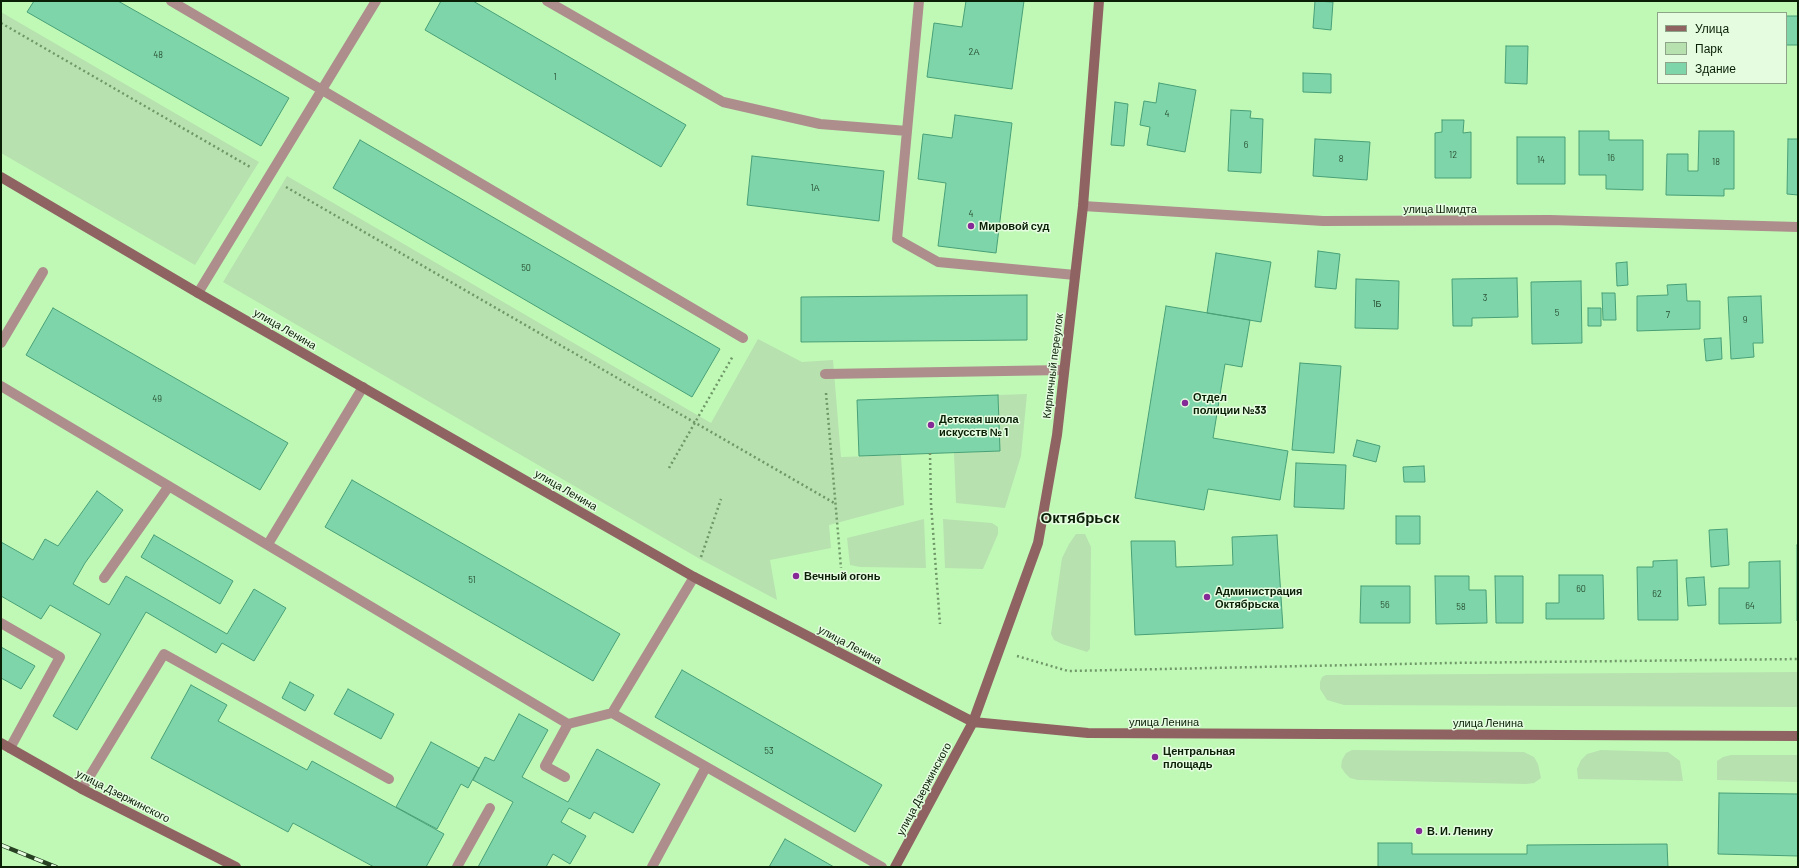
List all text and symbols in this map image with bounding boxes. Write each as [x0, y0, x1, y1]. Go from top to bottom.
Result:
legend [1657, 12, 1787, 84]
text: Улица [1695, 21, 1729, 35]
text: Парк [1695, 41, 1722, 55]
house number: 2А [969, 47, 979, 57]
house number: 48 [153, 50, 163, 60]
text: Здание [1695, 61, 1736, 75]
house number: 1 [553, 72, 557, 82]
house number: 4 [1165, 109, 1169, 119]
house number: 6 [1244, 140, 1248, 150]
house number: 12 [1449, 150, 1457, 160]
house number: 16 [1607, 153, 1615, 163]
house number: 8 [1339, 154, 1343, 164]
house number: 14 [1537, 155, 1545, 165]
house number: 18 [1712, 157, 1720, 167]
house number: 1А [810, 183, 820, 193]
street label: улица Шмидта [1403, 202, 1477, 216]
house number: 4 [969, 209, 973, 219]
place label: Мировой суд [979, 219, 1050, 233]
marker: Мировой суд [966, 221, 976, 231]
house number: 50 [521, 263, 531, 273]
house number: 3 [1483, 293, 1487, 303]
house number: 1Б [1372, 299, 1382, 309]
street label: улица Ленина [251, 306, 319, 352]
house number: 5 [1555, 308, 1559, 318]
house number: 7 [1666, 310, 1670, 320]
street label: Кирпичный переулок [1040, 313, 1066, 419]
house number: 9 [1743, 315, 1747, 325]
place label: Отдел полиции №33 [1193, 390, 1266, 416]
house number: 49 [152, 394, 162, 404]
marker: Отдел полиции №33 [1180, 398, 1190, 408]
place label: Детская школа искусств № 1 [939, 412, 1019, 438]
marker: Детская школа искусств № 1 [926, 420, 936, 430]
street label: улица Ленина [532, 467, 600, 513]
district label: Октябрьск [1041, 509, 1119, 527]
place label: Вечный огонь [804, 569, 880, 583]
marker: Вечный огонь [791, 571, 801, 581]
house number: 51 [468, 575, 476, 585]
place label: Администрация Октябрьска [1215, 584, 1303, 610]
house number: 60 [1576, 584, 1586, 594]
house number: 62 [1652, 589, 1662, 599]
marker: Администрация Октябрьска [1202, 592, 1212, 602]
house number: 56 [1380, 600, 1390, 610]
house number: 64 [1745, 601, 1755, 611]
house number: 58 [1456, 602, 1466, 612]
street label: улица Ленина [816, 623, 884, 667]
street label: улица Ленина [1129, 715, 1199, 729]
street label: улица Ленина [1453, 716, 1523, 730]
street label: улица Дзержинского [894, 740, 954, 838]
place label: Центральная площадь [1163, 744, 1235, 770]
house number: 53 [764, 746, 774, 756]
marker: Центральная площадь [1150, 752, 1160, 762]
street label: улица Дзержинского [74, 767, 172, 825]
place label: В. И. Ленину [1427, 824, 1493, 838]
marker: В. И. Ленину [1414, 826, 1424, 836]

